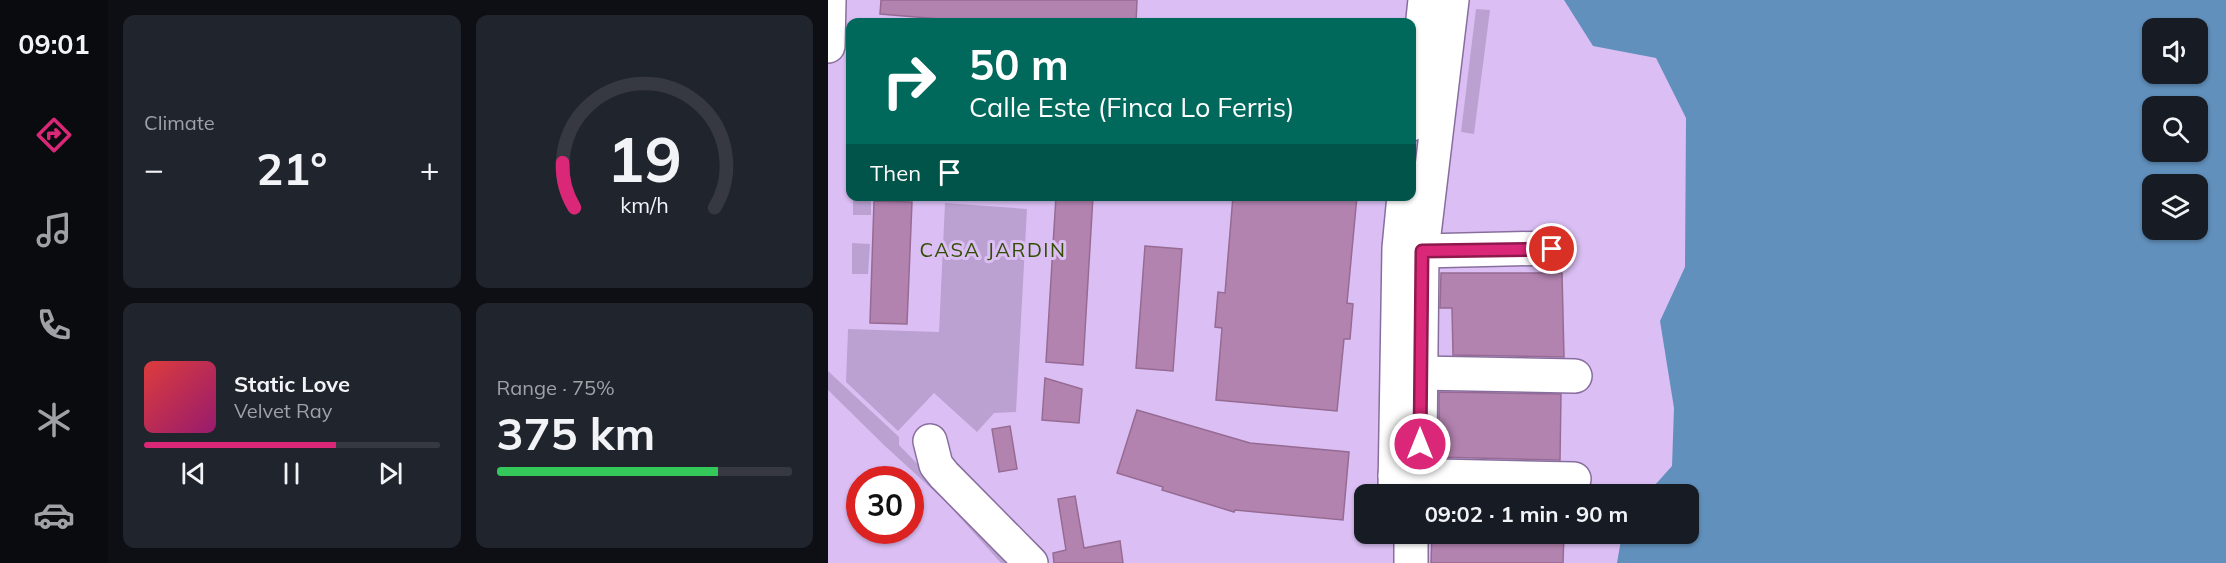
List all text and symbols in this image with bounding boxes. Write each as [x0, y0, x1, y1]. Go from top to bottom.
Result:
map controls [2142, 18, 2208, 240]
button: sound [2142, 18, 2208, 84]
text: 09:01 [18, 27, 90, 61]
text: 50 m [969, 38, 1069, 91]
icon: right [870, 42, 948, 120]
text: Calle Este (Finca Lo Ferris) [969, 90, 1295, 124]
button: search [2142, 96, 2208, 162]
text: Climate [144, 110, 215, 135]
icon: directions [33, 114, 75, 156]
text: 19 [607, 119, 682, 198]
text: 21° [256, 140, 327, 196]
text: − [144, 148, 164, 189]
text: + [420, 148, 440, 189]
icon: arrive [933, 156, 966, 189]
text: Then [870, 159, 921, 187]
button: layers [2142, 174, 2208, 240]
text: km/h [620, 192, 668, 219]
icon: music [33, 209, 75, 251]
pin [1526, 223, 1577, 274]
icon: arrive [1535, 232, 1568, 265]
district label: CASA JARDIN [920, 237, 1066, 262]
icon: phone [33, 304, 75, 346]
text: Static Love [234, 370, 350, 398]
text: Range · 75% [497, 375, 615, 400]
text: Velvet Ray [234, 398, 332, 423]
icon: climate [33, 399, 75, 441]
text: 375 km [497, 405, 655, 461]
position arrow [1388, 412, 1452, 476]
icon: previous [177, 457, 210, 490]
icon: pause [275, 457, 308, 490]
icon: next [374, 457, 407, 490]
speed limit sign: 30 [846, 466, 924, 544]
icon: car [33, 494, 75, 536]
text: 09:02 · 1 min · 90 m [1425, 500, 1628, 528]

